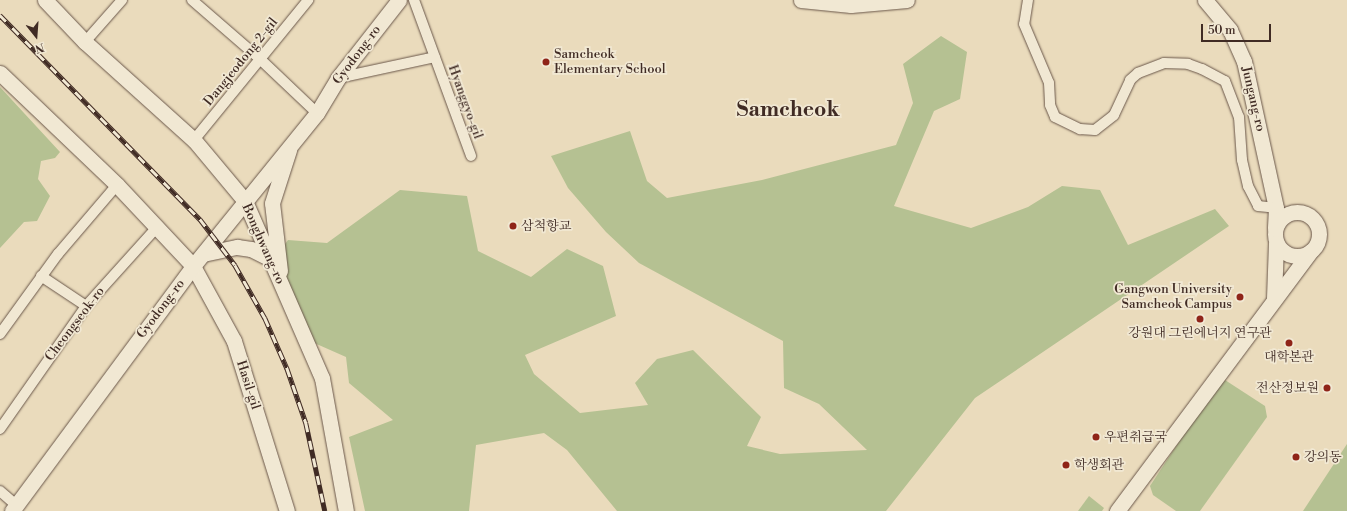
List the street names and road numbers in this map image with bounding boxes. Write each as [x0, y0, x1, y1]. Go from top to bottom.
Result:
street label: Dangjeodong 2-gil [201, 15, 281, 109]
street label: Gyodong-ro [330, 22, 384, 88]
street label: Hyanggyo-gil [444, 63, 486, 141]
street label: Jungang-ro [1238, 65, 1268, 133]
street label: Bonghwang-ro [238, 201, 288, 287]
street label: Gyodong-ro [134, 276, 188, 342]
street label: Cheongseok-ro [42, 284, 108, 364]
street label: Hasil-gil [233, 358, 263, 412]

